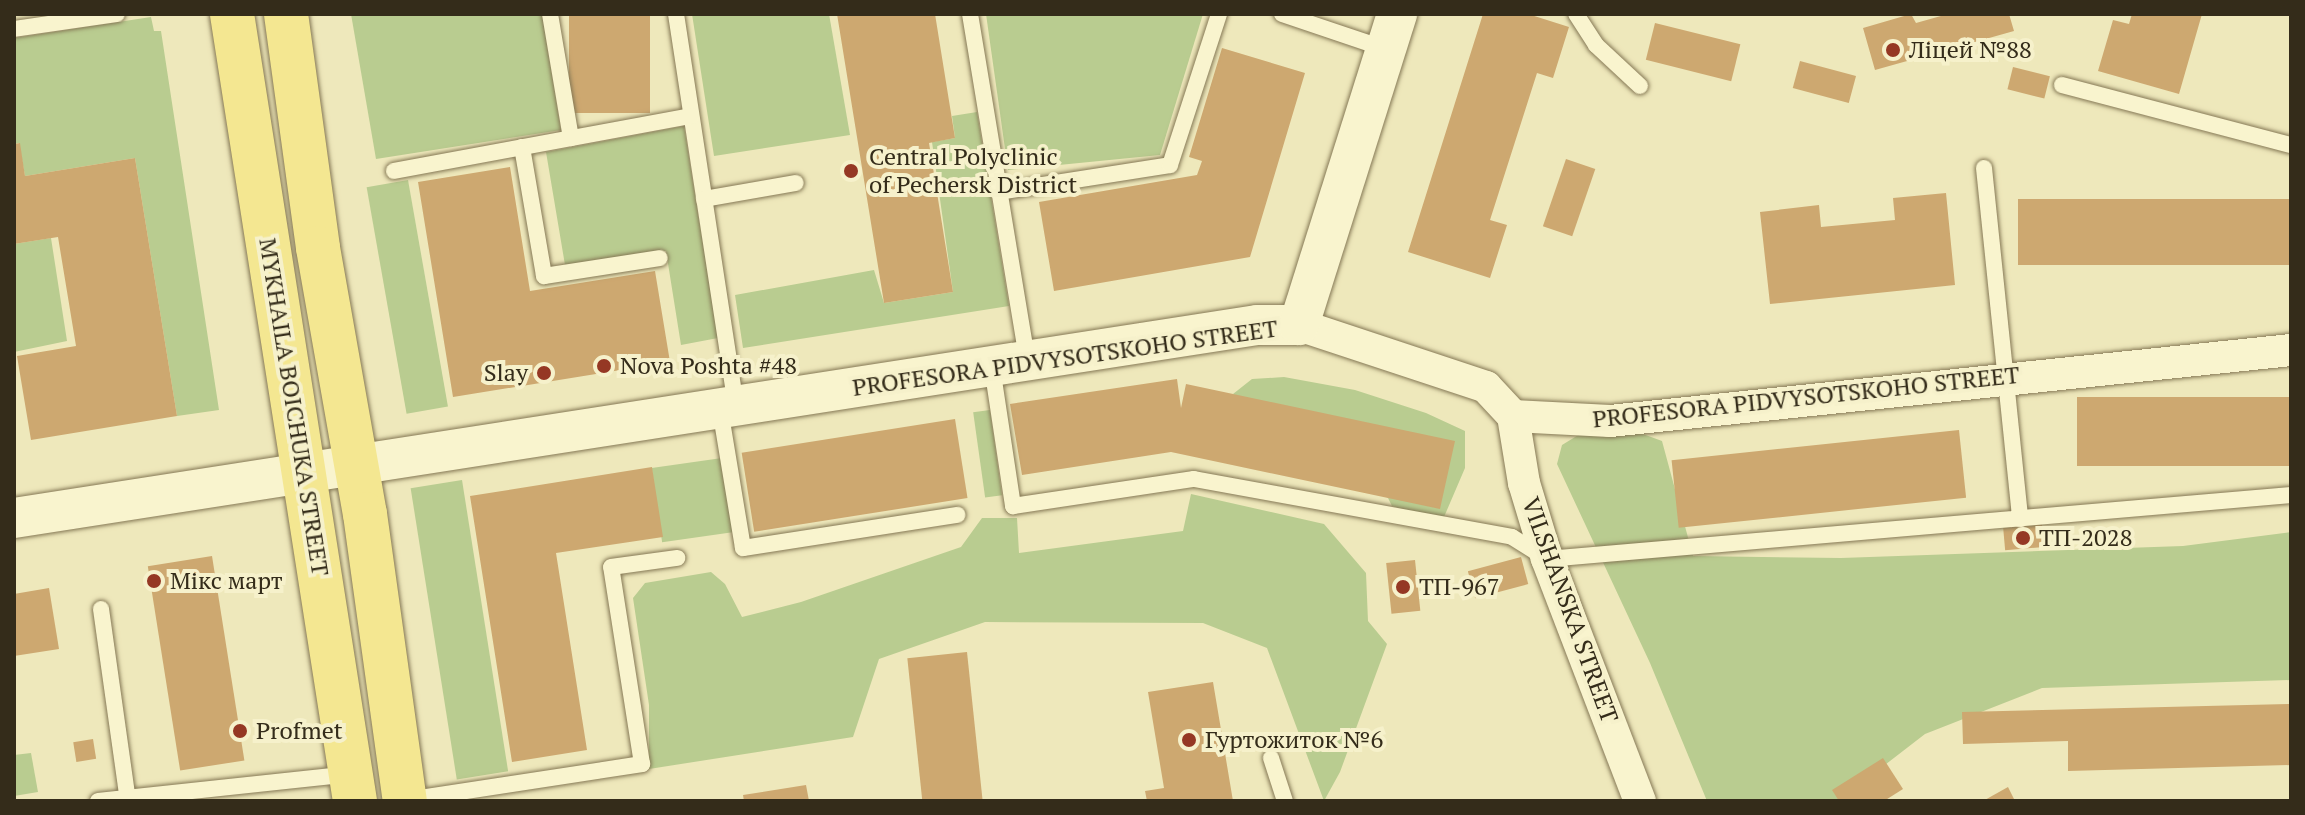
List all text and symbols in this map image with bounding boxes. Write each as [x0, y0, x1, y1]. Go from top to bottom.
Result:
place label: Ліцей №88 [1909, 36, 2032, 64]
marker: Ліцей №88 [1884, 41, 1902, 59]
place label: Central Polyclinic of Pechersk District [869, 143, 1077, 199]
marker: Central Polyclinic of Pechersk District [840, 160, 862, 182]
street label: MYKHAILA BOICHUKA STREET [253, 236, 335, 578]
street label: PROFESORA PIDVYSOTSKOHO STREET [850, 314, 1280, 402]
place label: Nova Poshta #48 [620, 352, 797, 380]
marker: Nova Poshta #48 [595, 357, 613, 375]
place label: Slay [484, 359, 528, 387]
street label: PROFESORA PIDVYSOTSKOHO STREET [1591, 360, 2021, 434]
marker: Slay [535, 364, 553, 382]
street label: VILSHANSKA STREET [1516, 493, 1624, 727]
place label: ТП-2028 [2039, 524, 2132, 552]
marker: ТП-2028 [2014, 529, 2032, 547]
place label: Мікс март [170, 567, 283, 595]
marker: Мікс март [145, 572, 163, 590]
place label: ТП-967 [1419, 573, 1500, 601]
marker: ТП-967 [1394, 578, 1412, 596]
place label: Profmet [256, 717, 343, 745]
marker: Profmet [231, 722, 249, 740]
place label: Гуртожиток №6 [1205, 726, 1383, 754]
marker: Гуртожиток №6 [1180, 731, 1198, 749]

